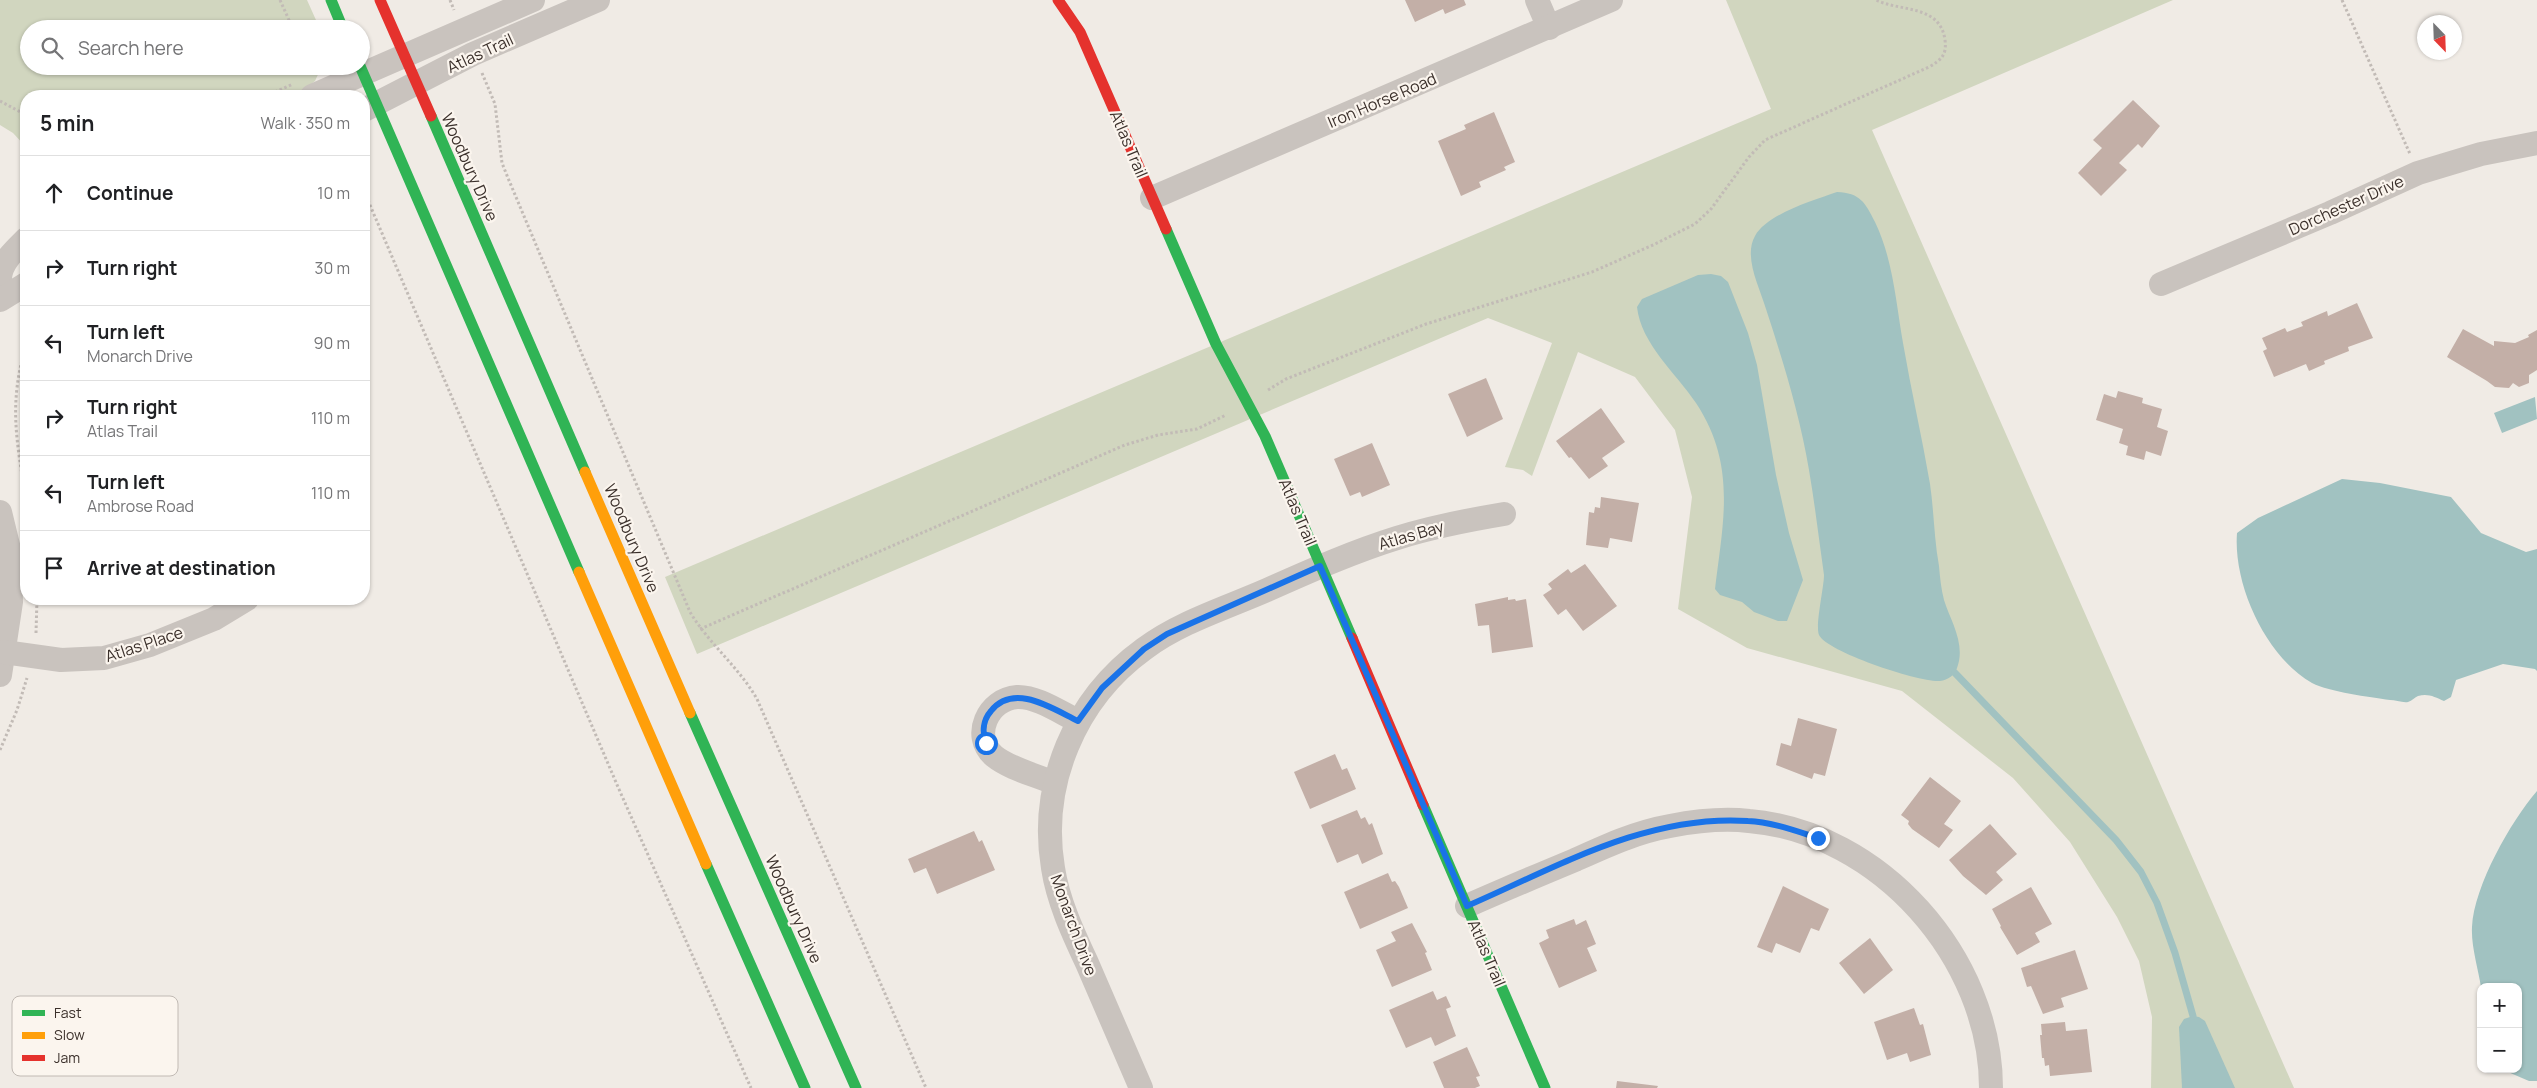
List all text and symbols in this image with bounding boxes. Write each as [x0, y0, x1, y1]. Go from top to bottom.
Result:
north arrow [2417, 15, 2462, 60]
search box [20, 20, 370, 75]
street label: Atlas Trail [443, 28, 517, 78]
icon: search [38, 34, 66, 62]
text: Search here [78, 35, 184, 61]
street label: Iron Horse Road [1324, 67, 1440, 133]
street label: Atlas Trail [1105, 107, 1153, 181]
text: 5 min [40, 109, 94, 137]
street label: Woodbury Drive [436, 109, 504, 225]
text: Walk · 350 m [261, 112, 350, 134]
street label: Dorchester Drive [2285, 170, 2407, 240]
icon: ahead [40, 179, 68, 207]
text: Continue [87, 180, 173, 206]
text: 10 m [317, 182, 350, 204]
icon: right [40, 254, 68, 282]
text: Turn right [87, 255, 177, 281]
text: 30 m [315, 257, 350, 279]
text: Turn left [87, 319, 165, 345]
icon: left [40, 329, 68, 357]
text: 90 m [314, 332, 350, 354]
text: Monarch Drive [87, 345, 193, 367]
text: Turn right [87, 394, 177, 420]
icon: right [40, 404, 68, 432]
text: 110 m [311, 407, 350, 429]
text: Atlas Trail [87, 420, 158, 442]
text: Turn left [87, 469, 165, 495]
street label: Atlas Trail [1274, 475, 1322, 549]
icon: left [40, 479, 68, 507]
street label: Woodbury Drive [599, 480, 665, 596]
text: 110 m [311, 482, 350, 504]
text: Ambrose Road [87, 495, 194, 517]
street label: Atlas Bay [1376, 515, 1447, 555]
icon: arrive [40, 554, 68, 582]
text: Arrive at destination [87, 555, 276, 581]
street label: Atlas Place [102, 621, 186, 667]
route start [975, 732, 998, 755]
route end [1807, 827, 1830, 850]
street label: Woodbury Drive [760, 851, 828, 967]
street label: Monarch Drive [1046, 871, 1102, 979]
street label: Atlas Trail [1463, 916, 1511, 990]
map controls [2477, 983, 2522, 1073]
button: + [2477, 983, 2522, 1028]
legend [12, 996, 178, 1076]
text: Fast [54, 1003, 82, 1022]
text: Slow [54, 1025, 85, 1044]
button: − [2477, 1028, 2522, 1073]
text: Jam [54, 1048, 80, 1067]

